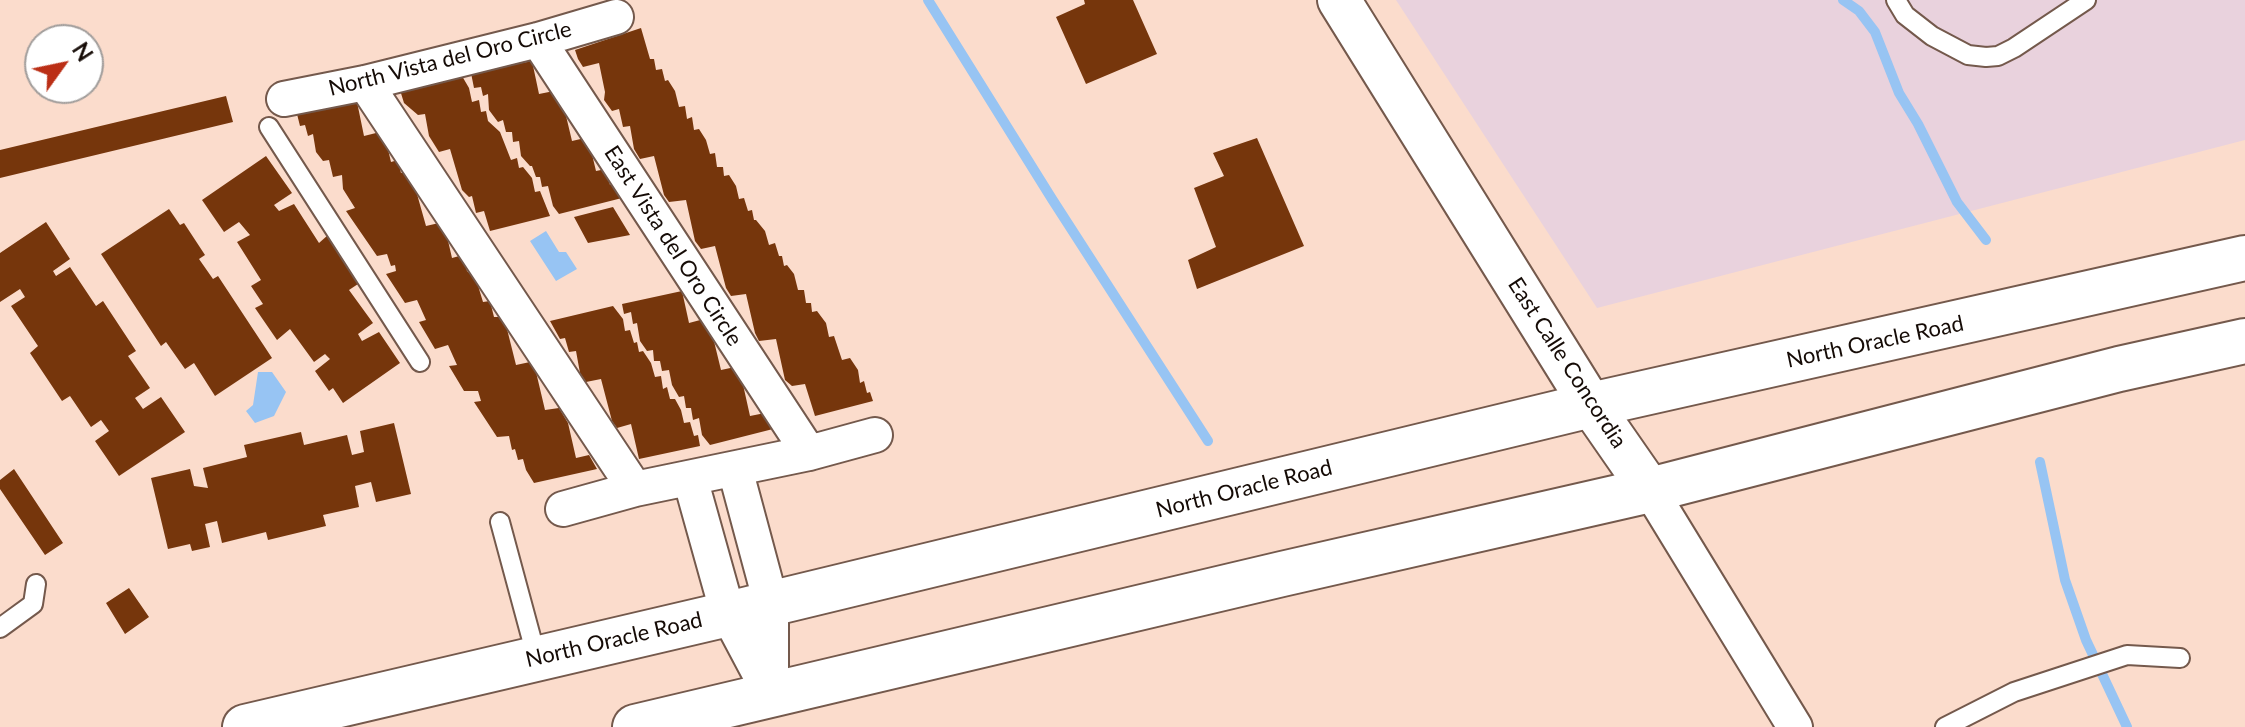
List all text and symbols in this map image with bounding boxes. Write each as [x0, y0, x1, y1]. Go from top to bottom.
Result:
street label: North Vista del Oro Circle [326, 16, 574, 102]
north arrow [24, 24, 104, 104]
text: N [67, 37, 99, 66]
street label: East Vista del Oro Circle [598, 141, 748, 351]
street label: East Calle Concordia [1502, 273, 1632, 453]
street label: North Oracle Road [1784, 310, 1966, 374]
street label: North Oracle Road [1153, 454, 1335, 524]
street label: North Oracle Road [523, 607, 705, 673]

